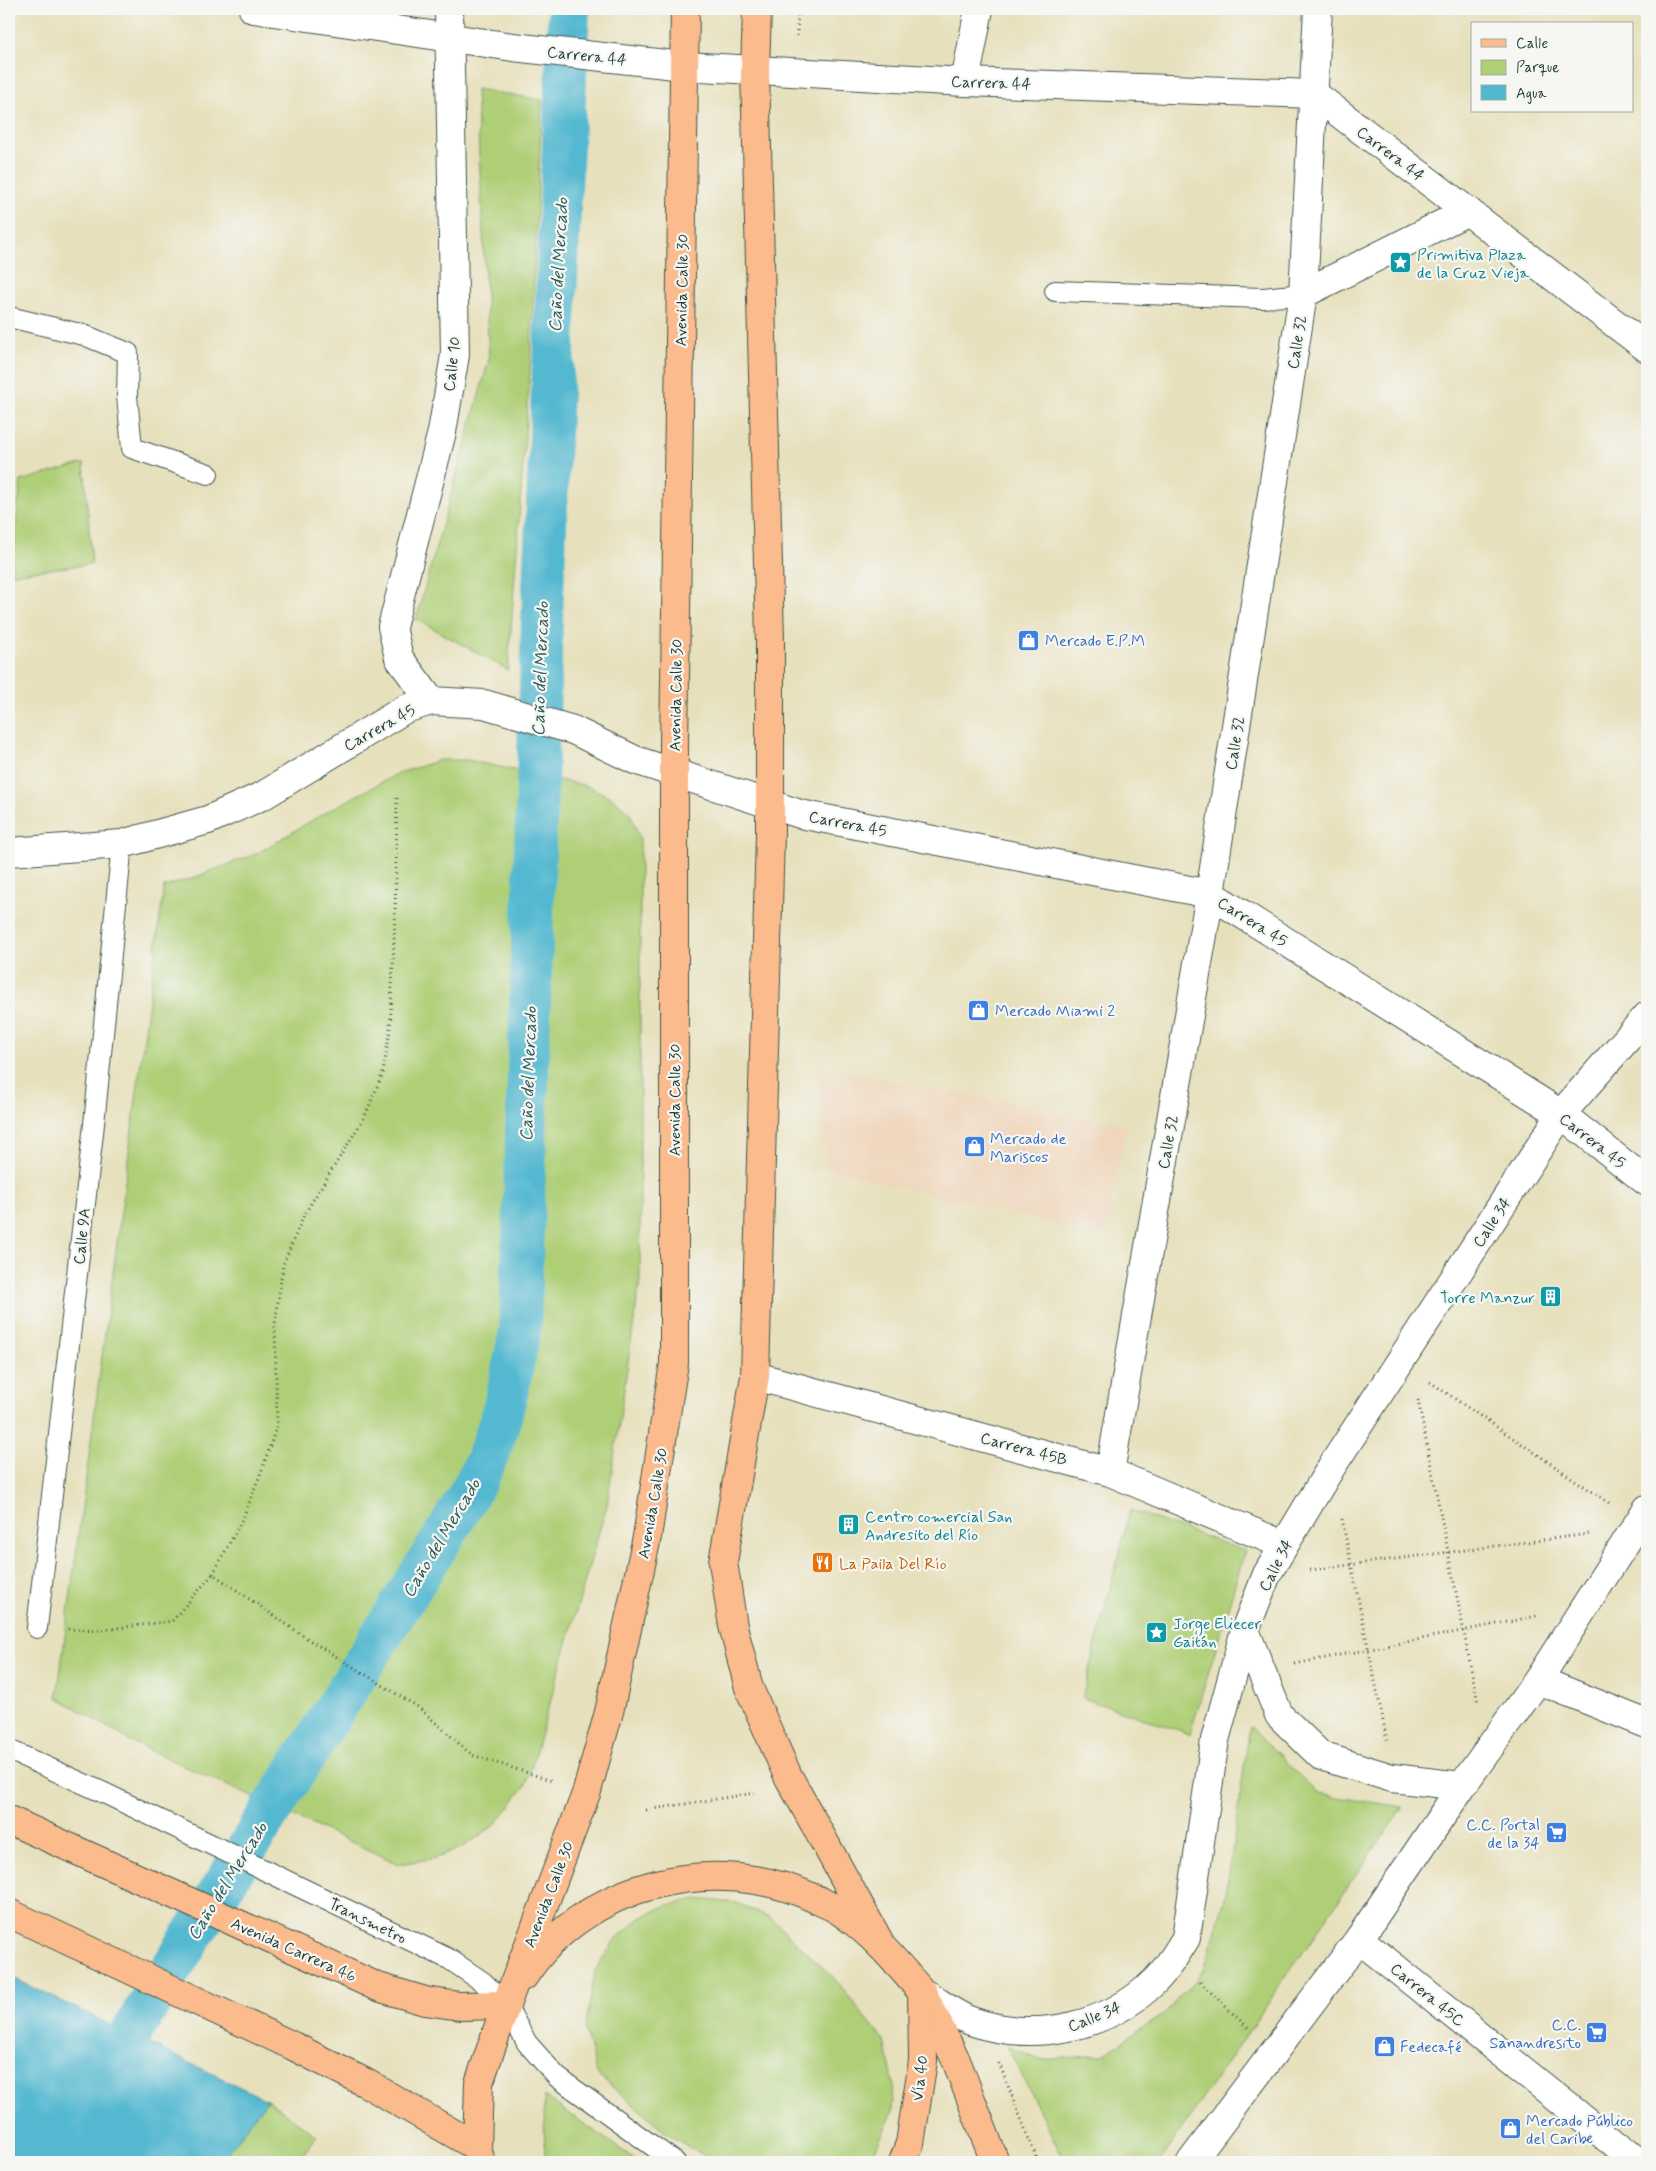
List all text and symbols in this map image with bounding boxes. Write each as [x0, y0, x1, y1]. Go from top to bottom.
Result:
legend [1471, 22, 1634, 112]
text: Calle [1516, 34, 1548, 54]
street label: Carrera 44 [546, 42, 628, 71]
text: Parque [1516, 58, 1559, 78]
street label: Carrera 44 [951, 72, 1032, 95]
text: Agua [1516, 84, 1548, 104]
street label: Carrera 44 [1352, 122, 1429, 187]
water label: Caño del Mercado [543, 197, 575, 333]
street label: Avenida Calle 30 [671, 234, 694, 346]
place label: Primitiva Plaza de la Cruz Vieja [1417, 245, 1529, 284]
place icon: Primitiva Plaza de la Cruz Vieja [1389, 251, 1413, 275]
street label: Calle 32 [1283, 314, 1312, 371]
street label: Calle 10 [439, 336, 466, 393]
water label: Caño del Mercado [527, 601, 555, 737]
shop icon: Mercado E.P.M [1017, 628, 1041, 652]
place label: Mercado E.P.M [1045, 631, 1145, 652]
street label: Avenida Calle 30 [665, 639, 688, 751]
street label: Carrera 45 [340, 700, 419, 757]
street label: Calle 32 [1221, 715, 1250, 772]
street label: Carrera 45 [807, 807, 888, 842]
street label: Carrera 45 [1213, 892, 1291, 952]
shop icon: Mercado Miami 2 [967, 998, 991, 1022]
place label: Mercado Miami 2 [995, 1001, 1115, 1022]
water label: Caño del Mercado [515, 1006, 543, 1142]
street label: Avenida Calle 30 [665, 1044, 686, 1156]
street label: Carrera 45 [1555, 1109, 1630, 1174]
street label: Calle 32 [1153, 1114, 1184, 1171]
place label: Mercado de Mariscos [990, 1129, 1067, 1168]
shop icon: Mercado de Mariscos [962, 1135, 986, 1159]
street label: Calle 34 [1468, 1194, 1516, 1252]
street label: Calle 9A [69, 1207, 96, 1266]
building icon: Torre Manzur [1539, 1285, 1563, 1309]
place label: Torre Manzur [1440, 1288, 1535, 1309]
street label: Carrera 45B [978, 1428, 1069, 1471]
street label: Avenida Calle 30 [633, 1446, 674, 1561]
water label: Caño del Mercado [397, 1474, 487, 1602]
place label: Centro comercial San Andresito del Río [865, 1507, 1012, 1546]
building icon: Centro comercial San Andresito del Río [837, 1513, 861, 1537]
street label: Calle 34 [1254, 1536, 1298, 1595]
restaurant icon: La Paila Del Río [811, 1551, 835, 1575]
place label: La Paila Del Río [839, 1554, 947, 1575]
place label: Jorge Eliecer Gaitán [1173, 1614, 1262, 1653]
place icon: Jorge Eliecer Gaitán [1145, 1620, 1169, 1644]
place label: C.C. Portal de la 34 [1466, 1815, 1540, 1854]
water label: Caño del Mercado [182, 1818, 274, 1945]
supermarket icon: C.C. Portal de la 34 [1544, 1821, 1568, 1845]
street label: Avenida Calle 30 [519, 1838, 579, 1951]
street label: Transmetro [325, 1893, 410, 1949]
street label: Avenida Carrera 46 [227, 1913, 360, 1988]
street label: Carrera 45C [1385, 1959, 1469, 2032]
street label: Calle 34 [1065, 1997, 1125, 2038]
place label: C.C. Sanandresito [1490, 2015, 1581, 2054]
supermarket icon: C.C. Sanandresito [1585, 2021, 1609, 2045]
shop icon: Fedecafé [1372, 2034, 1396, 2058]
place label: Fedecafé [1400, 2037, 1461, 2058]
street label: Vía 40 [907, 2054, 934, 2102]
place label: Mercado Público del Caribe [1526, 2111, 1633, 2150]
shop icon: Mercado Público del Caribe [1498, 2117, 1522, 2141]

